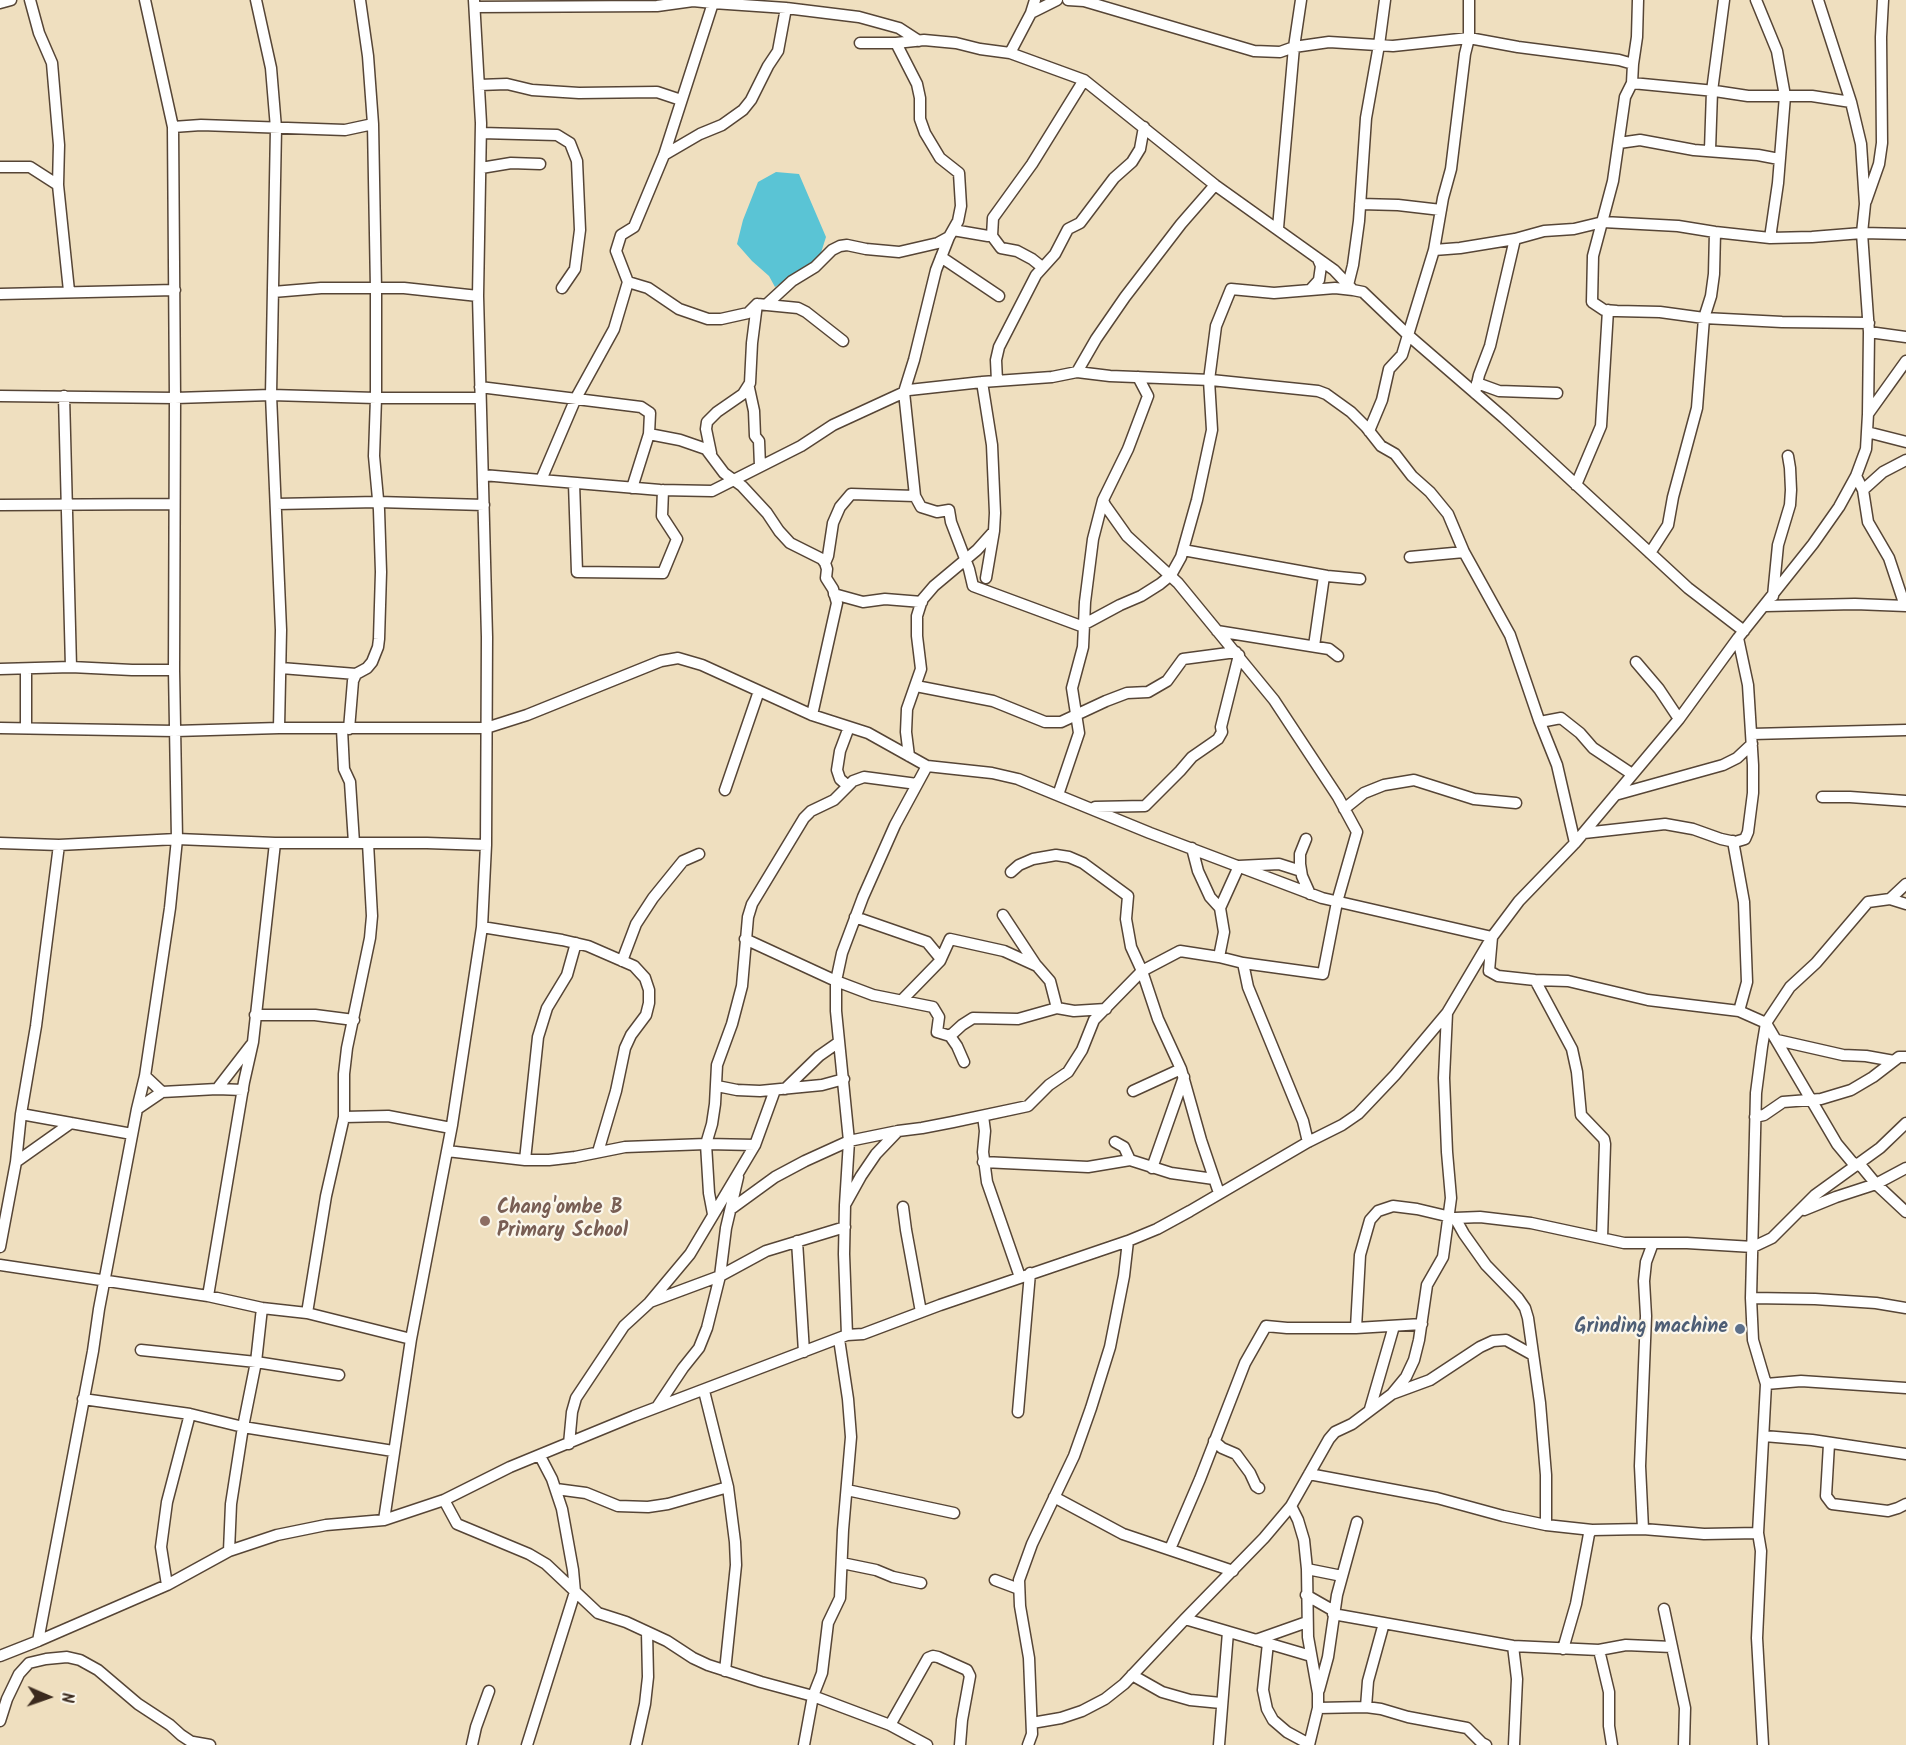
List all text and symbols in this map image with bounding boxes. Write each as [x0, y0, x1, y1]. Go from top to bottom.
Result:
place label: Chang'ombe B Primary School [497, 1198, 628, 1245]
marker: Chang'ombe B Primary School [478, 1214, 492, 1228]
place label: Grinding machine [1575, 1317, 1728, 1341]
marker: Grinding machine [1733, 1322, 1747, 1336]
north arrow [18, 1667, 78, 1727]
text: N [54, 1692, 79, 1703]

